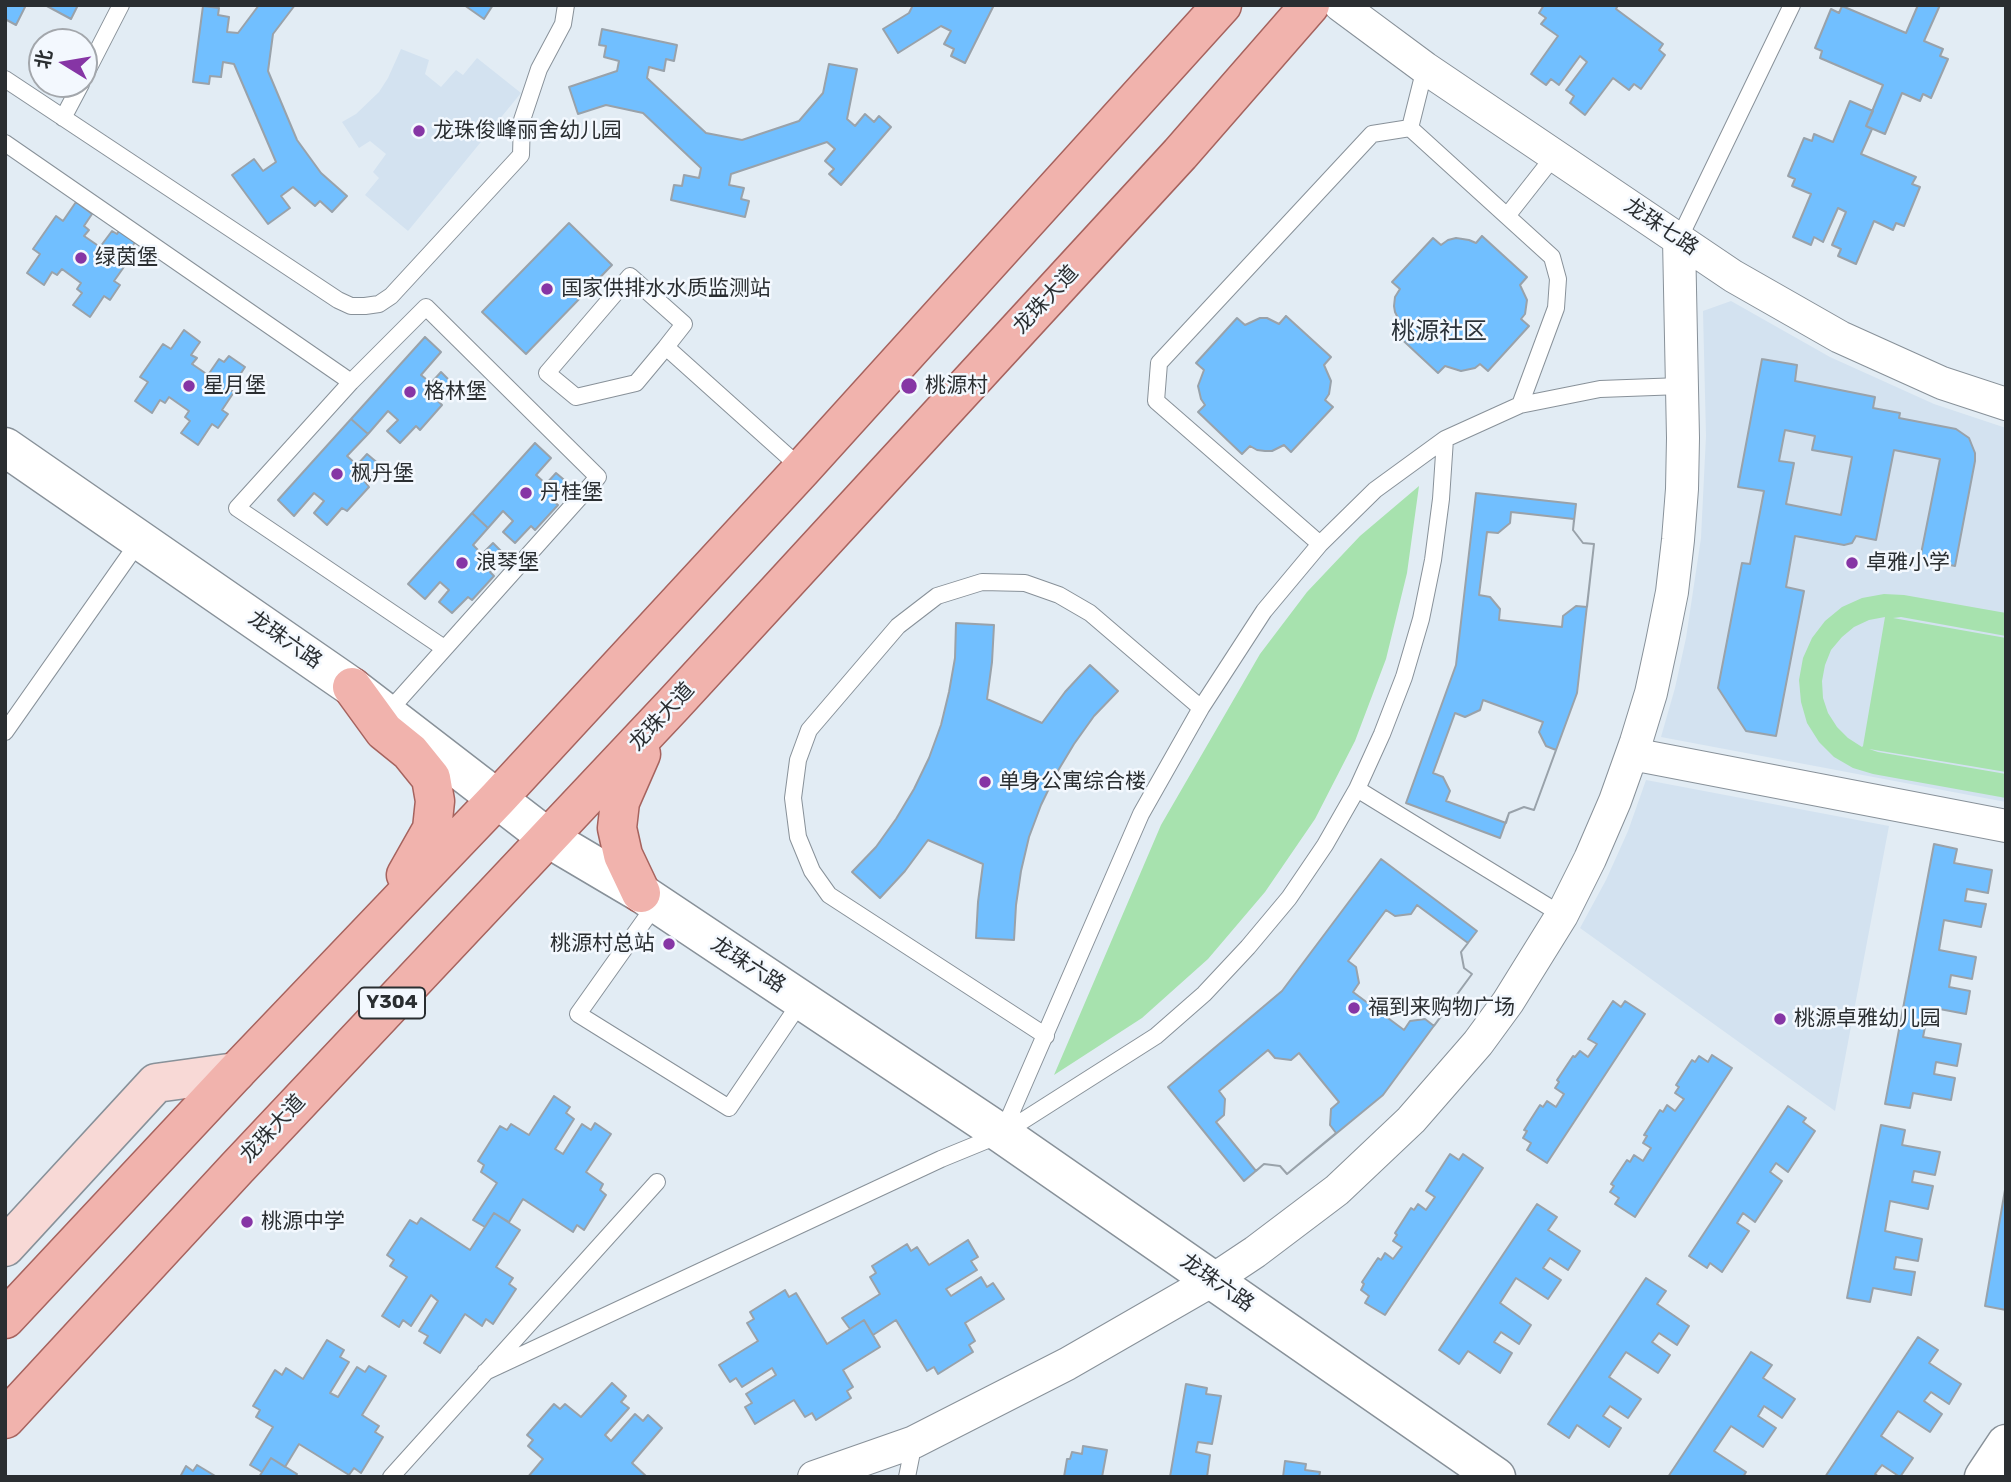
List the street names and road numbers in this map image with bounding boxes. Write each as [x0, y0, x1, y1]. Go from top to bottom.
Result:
street label: 龙珠七路 [1619, 193, 1703, 261]
street label: 龙珠大道 [1008, 261, 1084, 339]
street label: 龙珠六路 [243, 606, 327, 674]
street label: 龙珠大道 [624, 678, 700, 756]
street label: 龙珠六路 [706, 932, 790, 998]
road number: Y304 [359, 987, 425, 1018]
street label: 龙珠大道 [235, 1090, 311, 1168]
street label: 龙珠六路 [1175, 1249, 1259, 1317]

